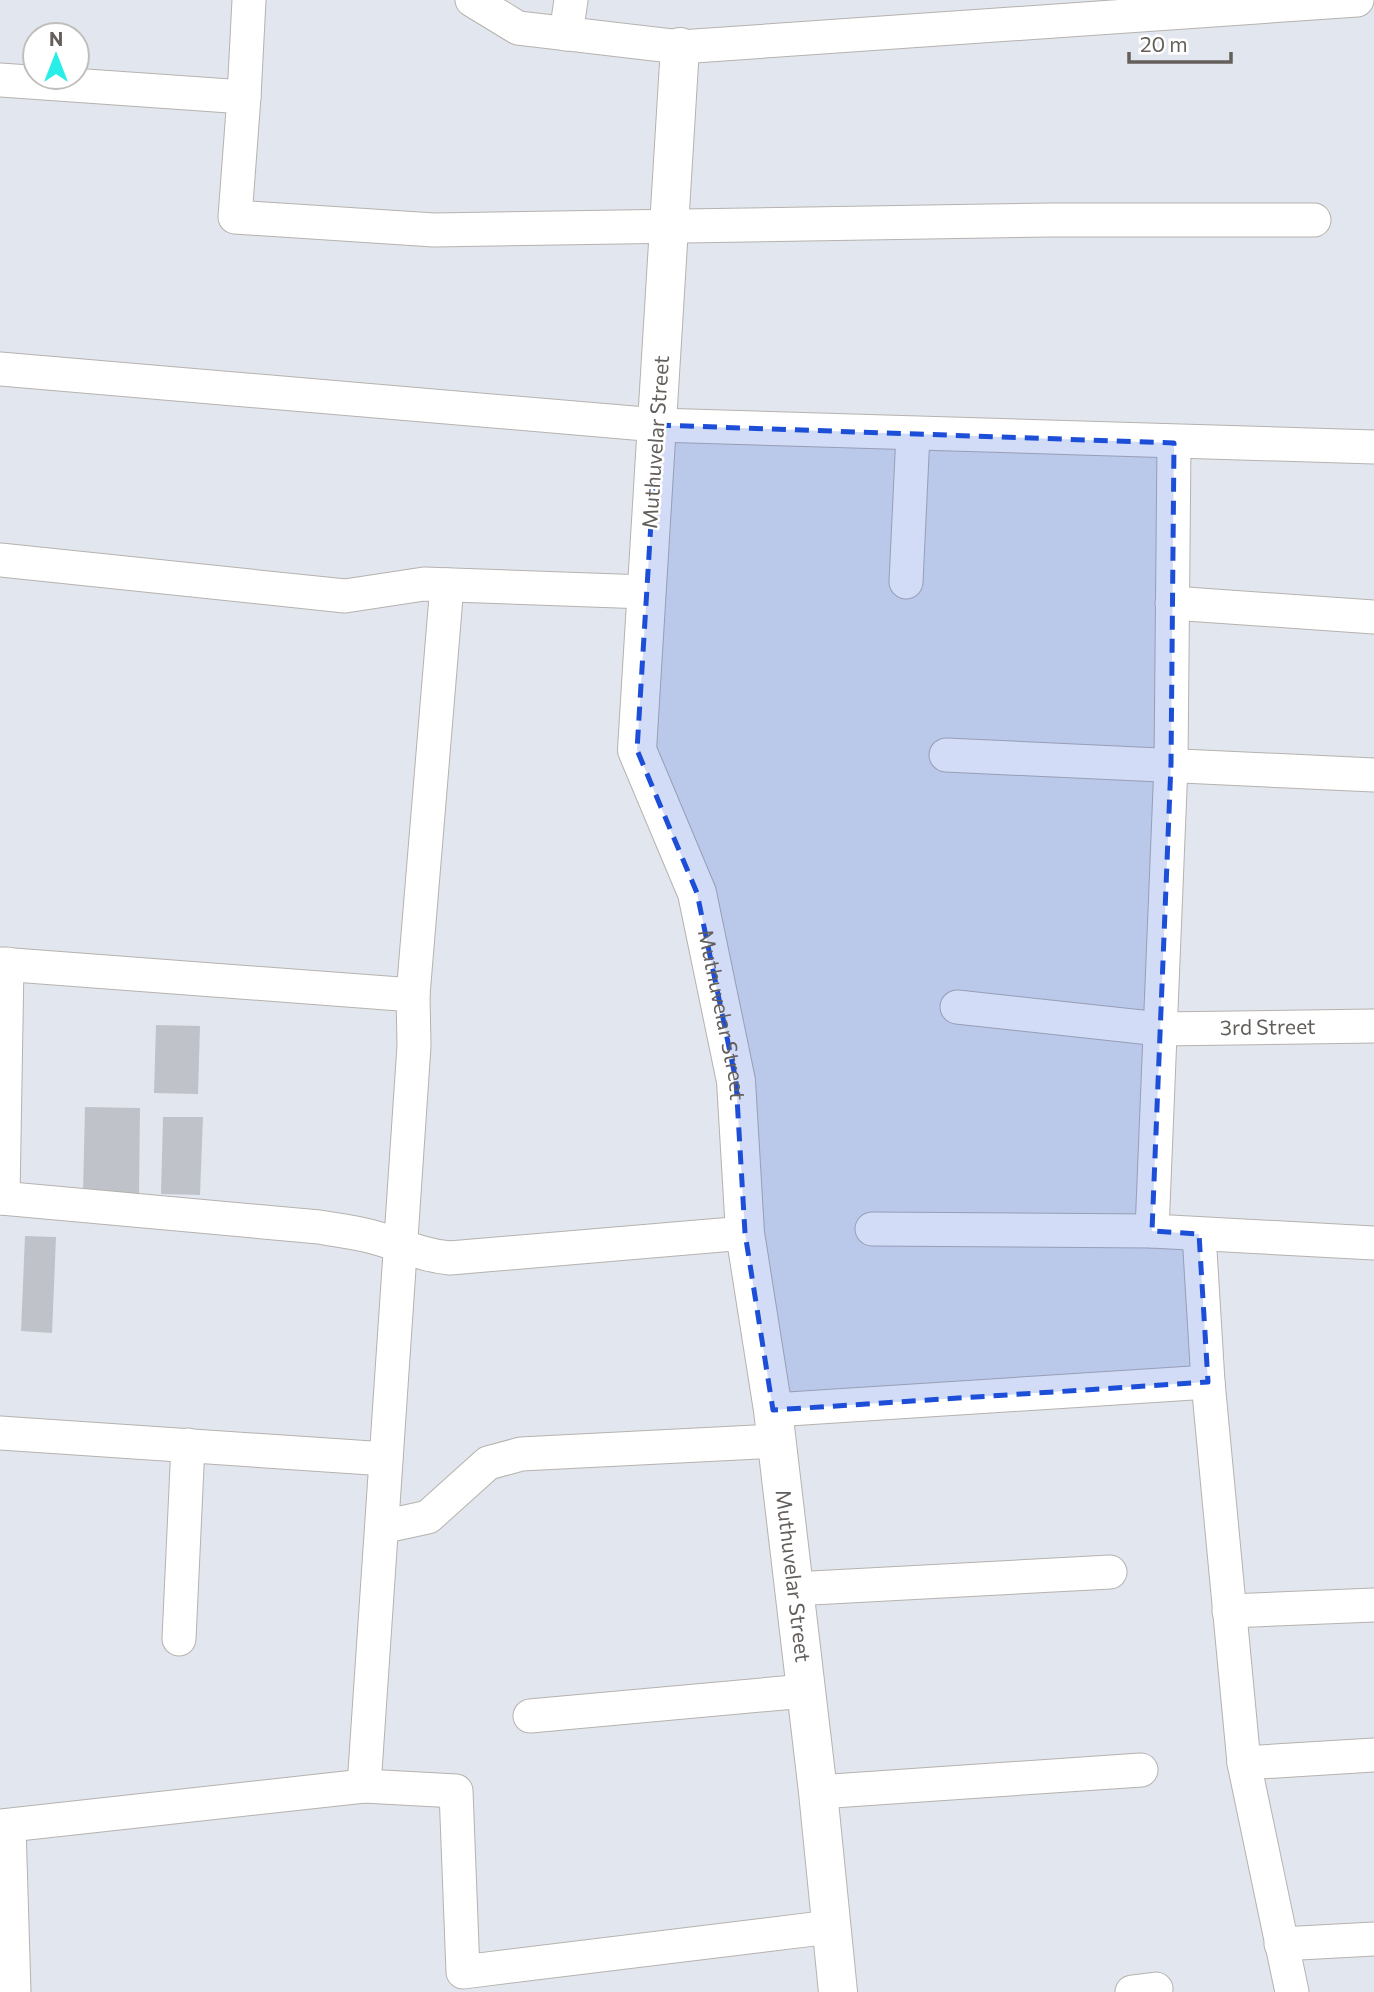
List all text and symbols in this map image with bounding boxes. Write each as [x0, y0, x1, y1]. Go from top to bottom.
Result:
north arrow [21, 21, 91, 91]
scale bar [1129, 21, 1230, 65]
text: N [49, 27, 63, 50]
text: 20 m [1140, 31, 1188, 56]
street label: Muthuvelar Street [636, 354, 673, 529]
street label: Muthuvelar Street [694, 927, 751, 1101]
street label: 3rd Street [1220, 1013, 1316, 1039]
street label: Muthuvelar Street [771, 1488, 817, 1664]

